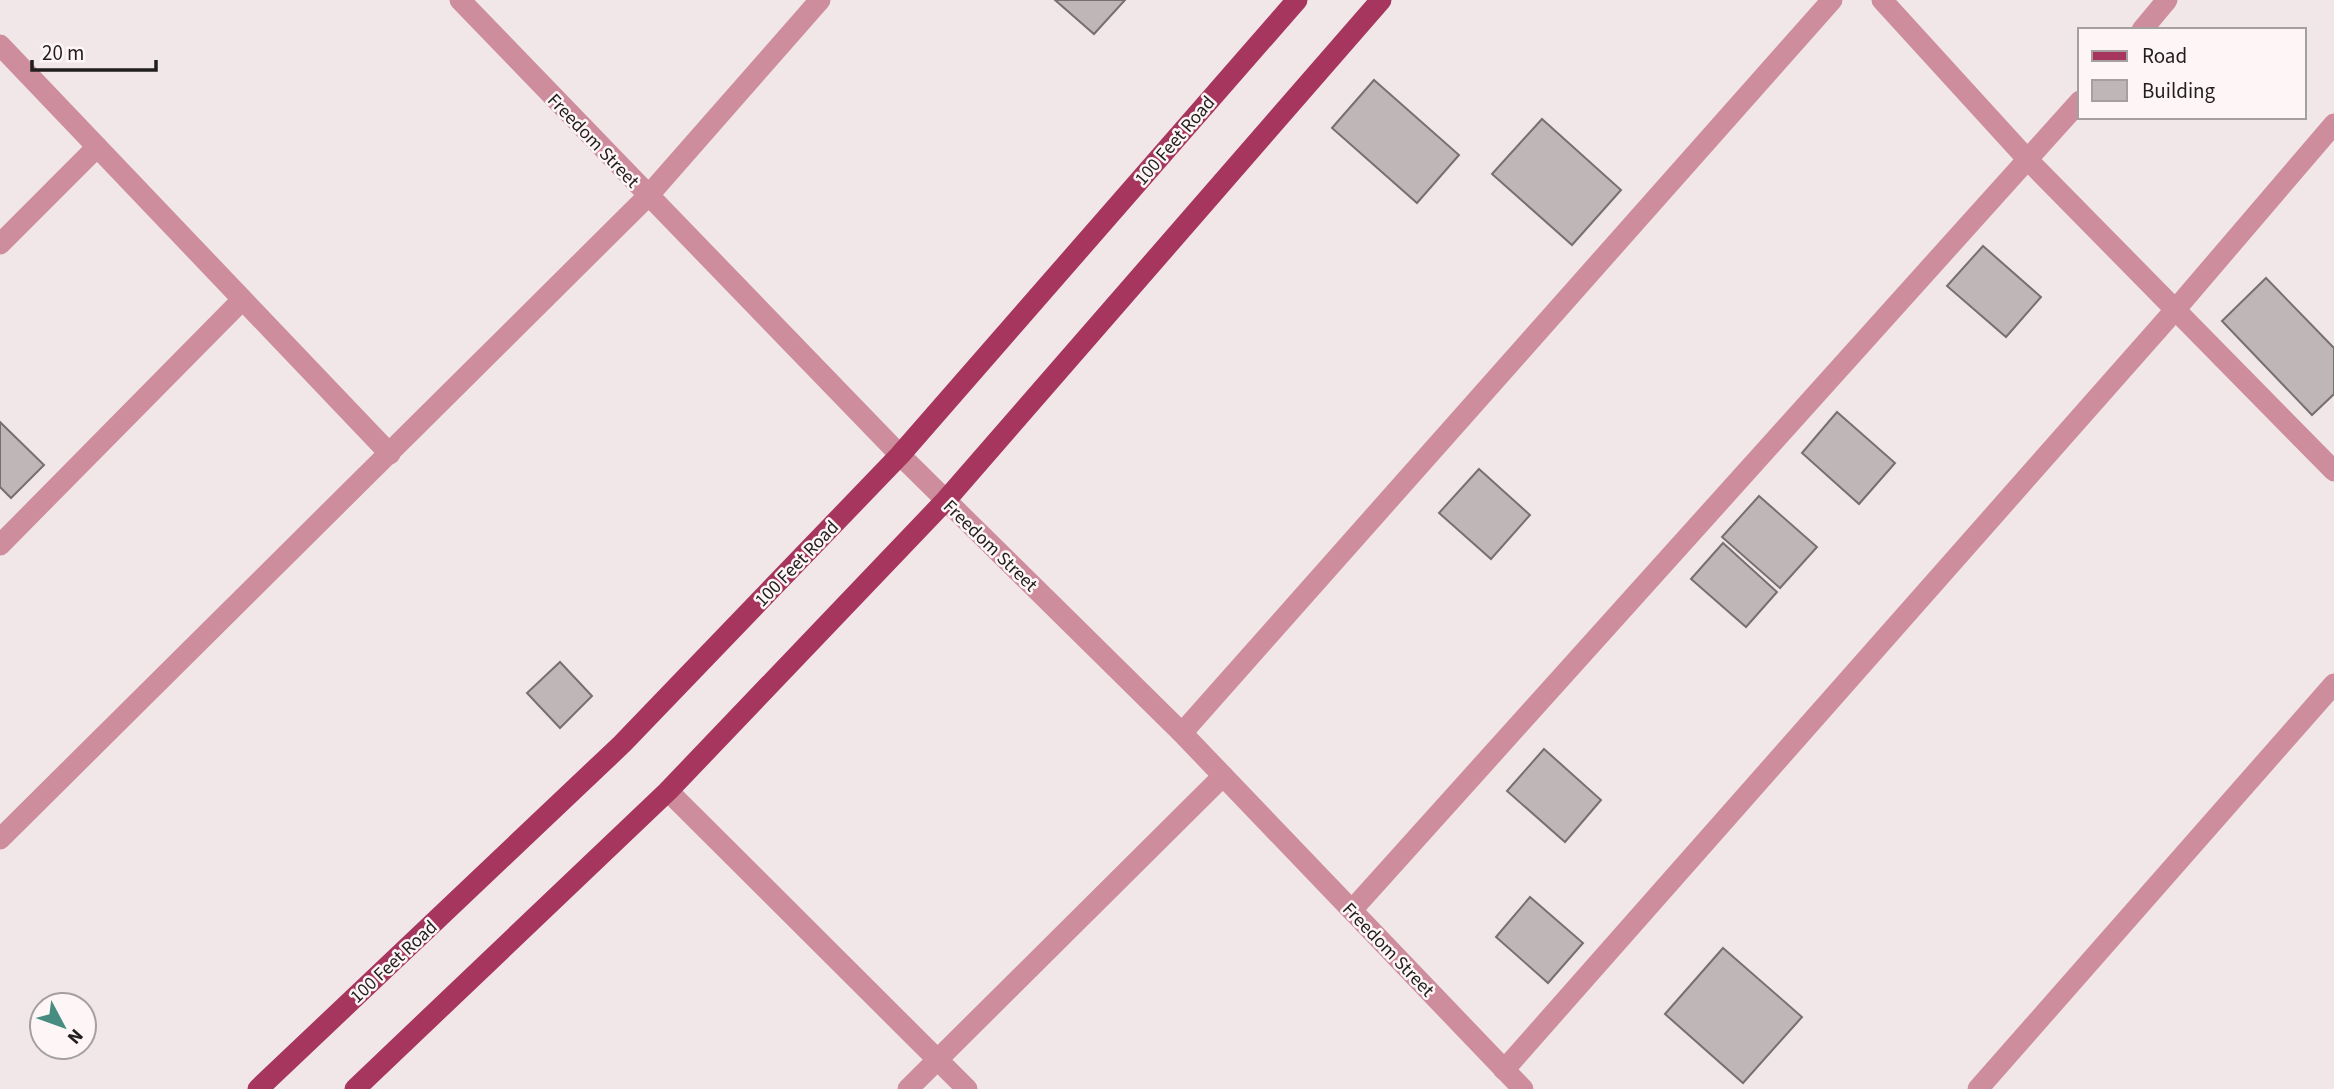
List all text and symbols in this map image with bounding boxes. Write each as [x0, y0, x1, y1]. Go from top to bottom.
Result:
scale bar [32, 28, 156, 72]
legend [2078, 28, 2306, 119]
text: 20 m [42, 38, 84, 68]
text: Road [2142, 41, 2187, 71]
text: Building [2142, 76, 2216, 106]
street label: Freedom Street [541, 88, 645, 195]
street label: 100 Feet Road [1129, 90, 1222, 192]
street label: Freedom Street [937, 494, 1044, 599]
street label: 100 Feet Road [749, 515, 845, 613]
street label: Freedom Street [1336, 897, 1440, 1004]
street label: 100 Feet Road [344, 914, 444, 1010]
north arrow [28, 991, 98, 1061]
text: N [60, 1023, 89, 1050]

